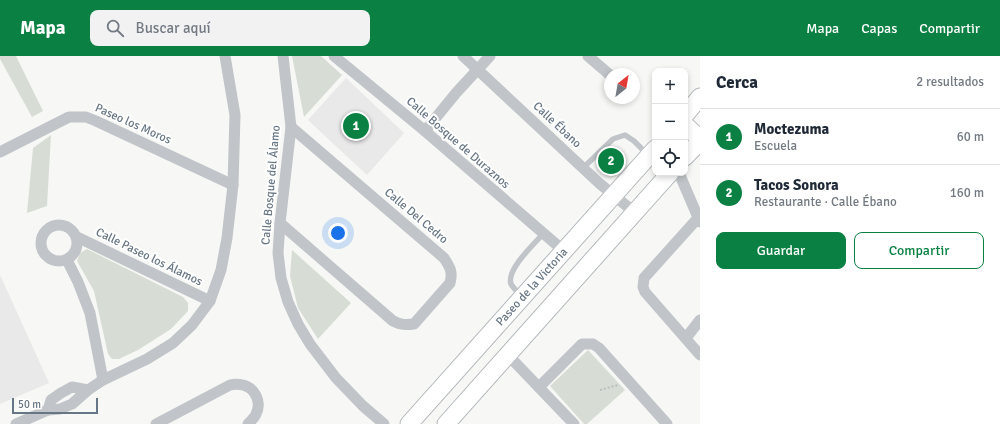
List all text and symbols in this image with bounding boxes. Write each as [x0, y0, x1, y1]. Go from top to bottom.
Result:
search box [90, 10, 370, 46]
text: Mapa [20, 16, 66, 40]
icon: search [104, 17, 126, 39]
text: Buscar aquí [136, 19, 211, 37]
text: Mapa [806, 20, 839, 37]
text: Capas [861, 20, 897, 37]
text: Compartir [919, 20, 980, 37]
north arrow [604, 68, 640, 104]
map controls [652, 68, 688, 176]
button: + [652, 68, 688, 104]
text: Cerca [716, 72, 758, 93]
text: 2 resultados [916, 74, 984, 90]
street label: Calle Bosque de Duraznos [403, 94, 513, 192]
street label: Calle Ébano [530, 99, 584, 151]
street label: Paseo los Moros [93, 100, 173, 148]
button: − [652, 104, 688, 140]
pin: 1 [343, 111, 369, 141]
text: Moctezuma [754, 120, 829, 138]
street label: Calle Bosque del Álamo [258, 124, 284, 246]
text: 1 [725, 129, 733, 145]
text: 60 m [957, 129, 984, 145]
text: Escuela [754, 138, 797, 154]
button: locate [652, 140, 688, 176]
pin: 2 [598, 146, 624, 176]
text: Tacos Sonora [754, 176, 839, 194]
street label: Calle Del Cedro [381, 185, 451, 247]
text: 2 [725, 185, 733, 201]
text: 160 m [950, 185, 984, 201]
text: Restaurante · Calle Ébano [754, 194, 897, 210]
your location [328, 223, 348, 243]
street label: Calle Paseo los Álamos [93, 225, 205, 289]
button: Guardar [716, 232, 846, 269]
button: Compartir [854, 232, 984, 269]
street label: Paseo de la Victoria [493, 245, 571, 329]
scale bar [12, 396, 98, 415]
text: 50 m [18, 398, 41, 411]

